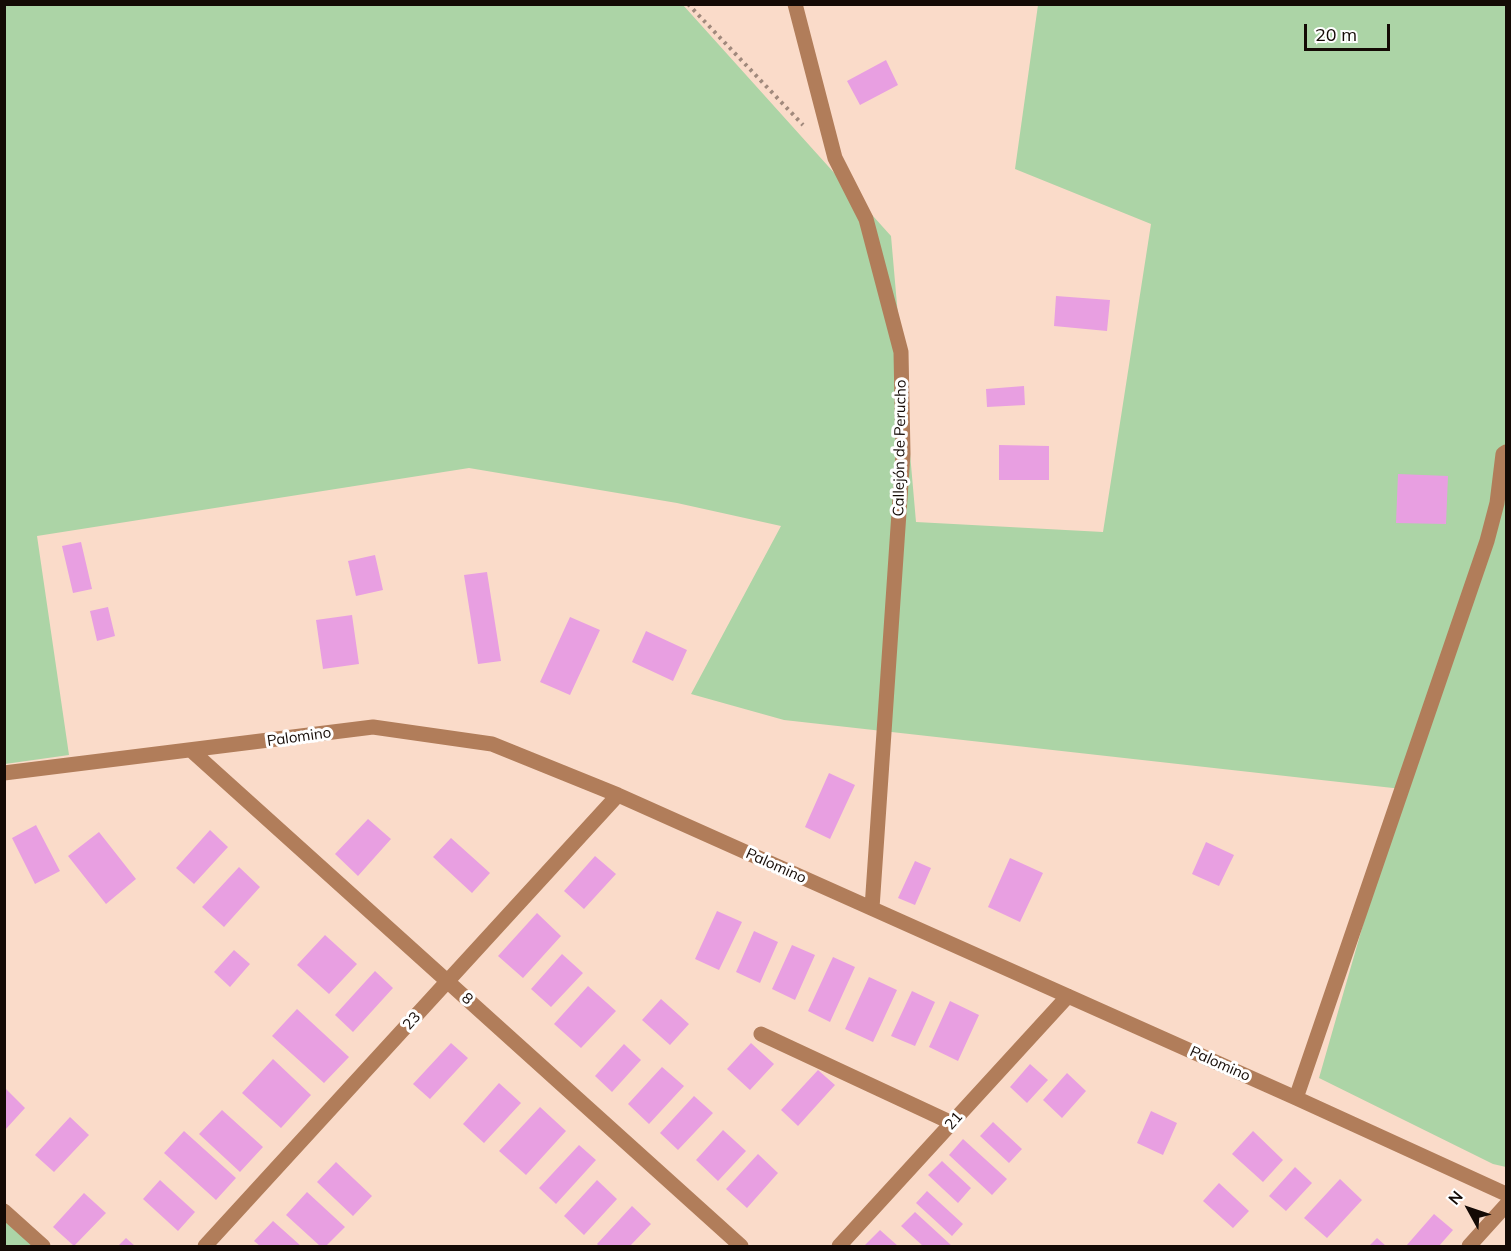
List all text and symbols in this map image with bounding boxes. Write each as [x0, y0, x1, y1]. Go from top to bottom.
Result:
scale bar [1307, 12, 1392, 50]
text: 20 m [1315, 23, 1357, 46]
street label: Callejón de Perucho [890, 380, 910, 516]
street label: Palomino [266, 724, 332, 750]
street label: Palomino [743, 845, 809, 887]
street label: 8 [458, 989, 476, 1009]
street label: 23 [399, 1008, 425, 1034]
street label: Palomino [1187, 1043, 1253, 1085]
street label: 21 [941, 1108, 967, 1134]
north arrow [1439, 1179, 1499, 1239]
text: N [1444, 1186, 1467, 1208]

